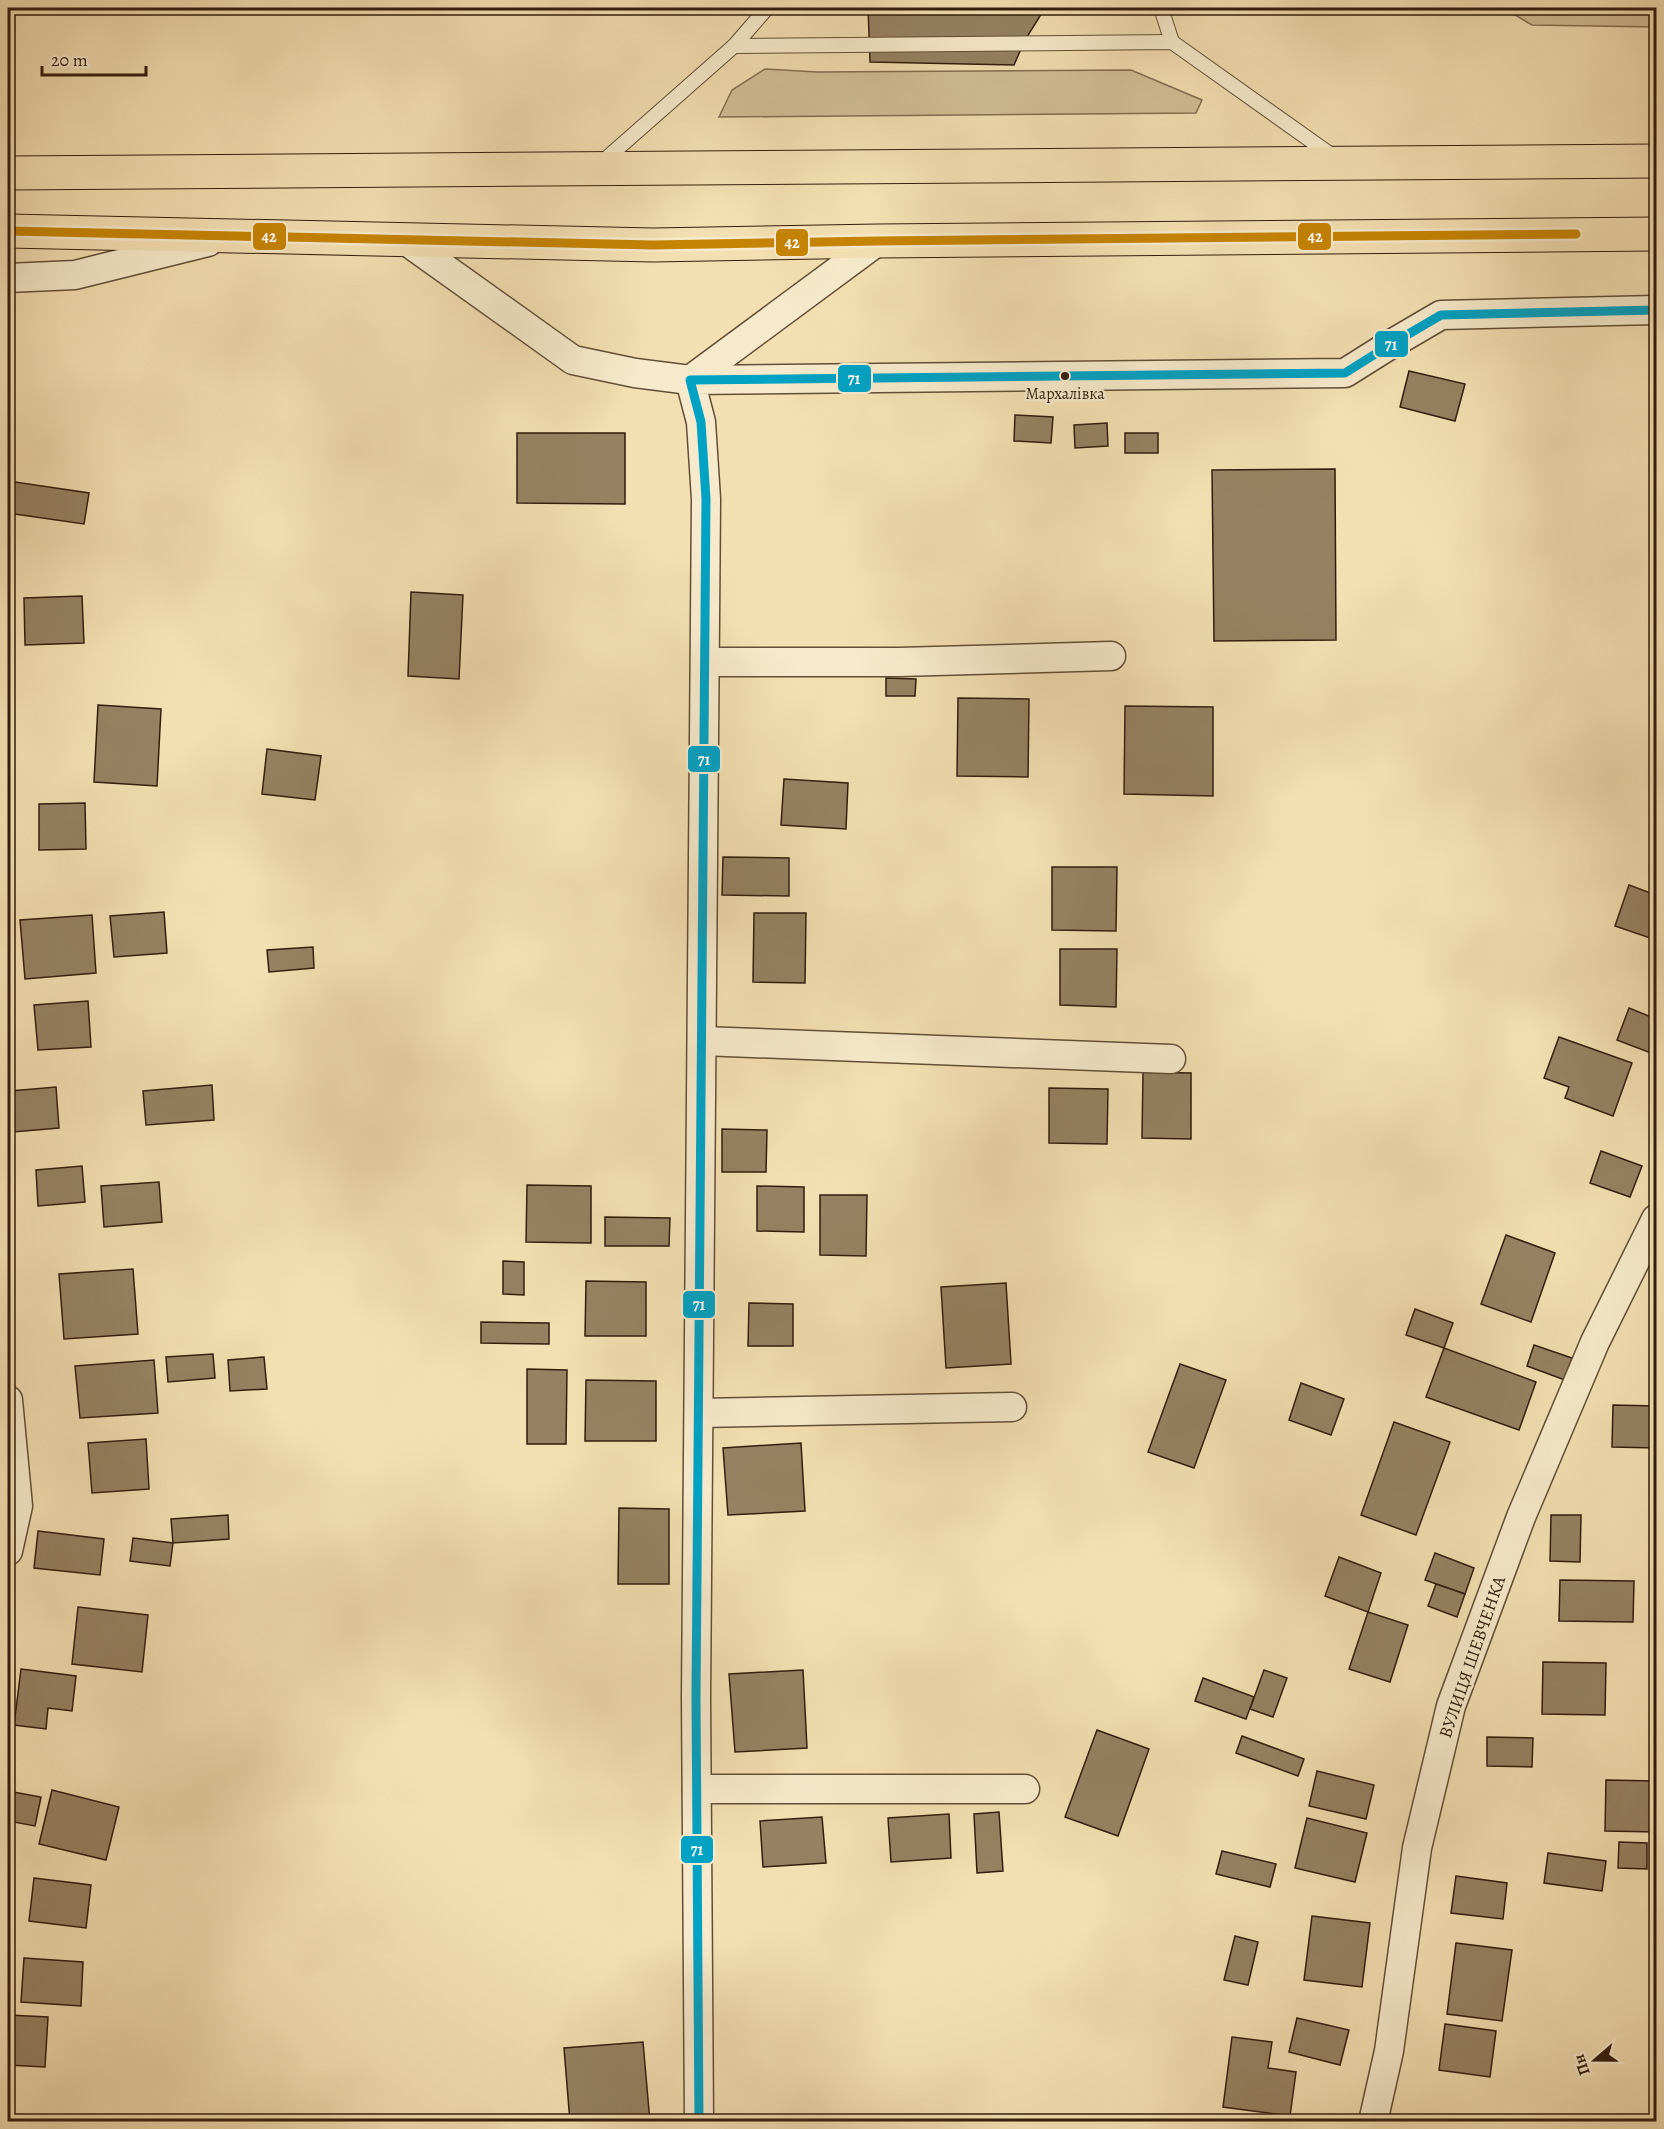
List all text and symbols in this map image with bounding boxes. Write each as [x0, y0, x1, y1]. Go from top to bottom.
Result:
scale bar [42, 39, 146, 77]
text: 20 m [51, 48, 88, 72]
line badge: 42 [252, 222, 287, 251]
line badge: 42 [1297, 222, 1332, 251]
text: 42 [261, 226, 277, 248]
text: 42 [1307, 226, 1323, 248]
line badge: 42 [775, 228, 809, 257]
text: 42 [784, 232, 800, 254]
line badge: 71 [1374, 330, 1409, 358]
text: 71 [1385, 334, 1398, 356]
line badge: 71 [837, 364, 872, 393]
text: 71 [848, 368, 861, 390]
marker: Мархалівка [1059, 370, 1071, 382]
place label: Мархалівка [1025, 383, 1105, 405]
line badge: 71 [687, 745, 721, 773]
text: 71 [698, 749, 711, 771]
line badge: 71 [682, 1290, 716, 1319]
text: 71 [693, 1294, 706, 1316]
street label: ВУЛИЦЯ ШЕВЧЕНКА [1433, 1572, 1511, 1741]
line badge: 71 [680, 1835, 714, 1864]
text: 71 [691, 1839, 704, 1861]
north arrow [1565, 2030, 1625, 2090]
text: Пн [1568, 2051, 1596, 2078]

